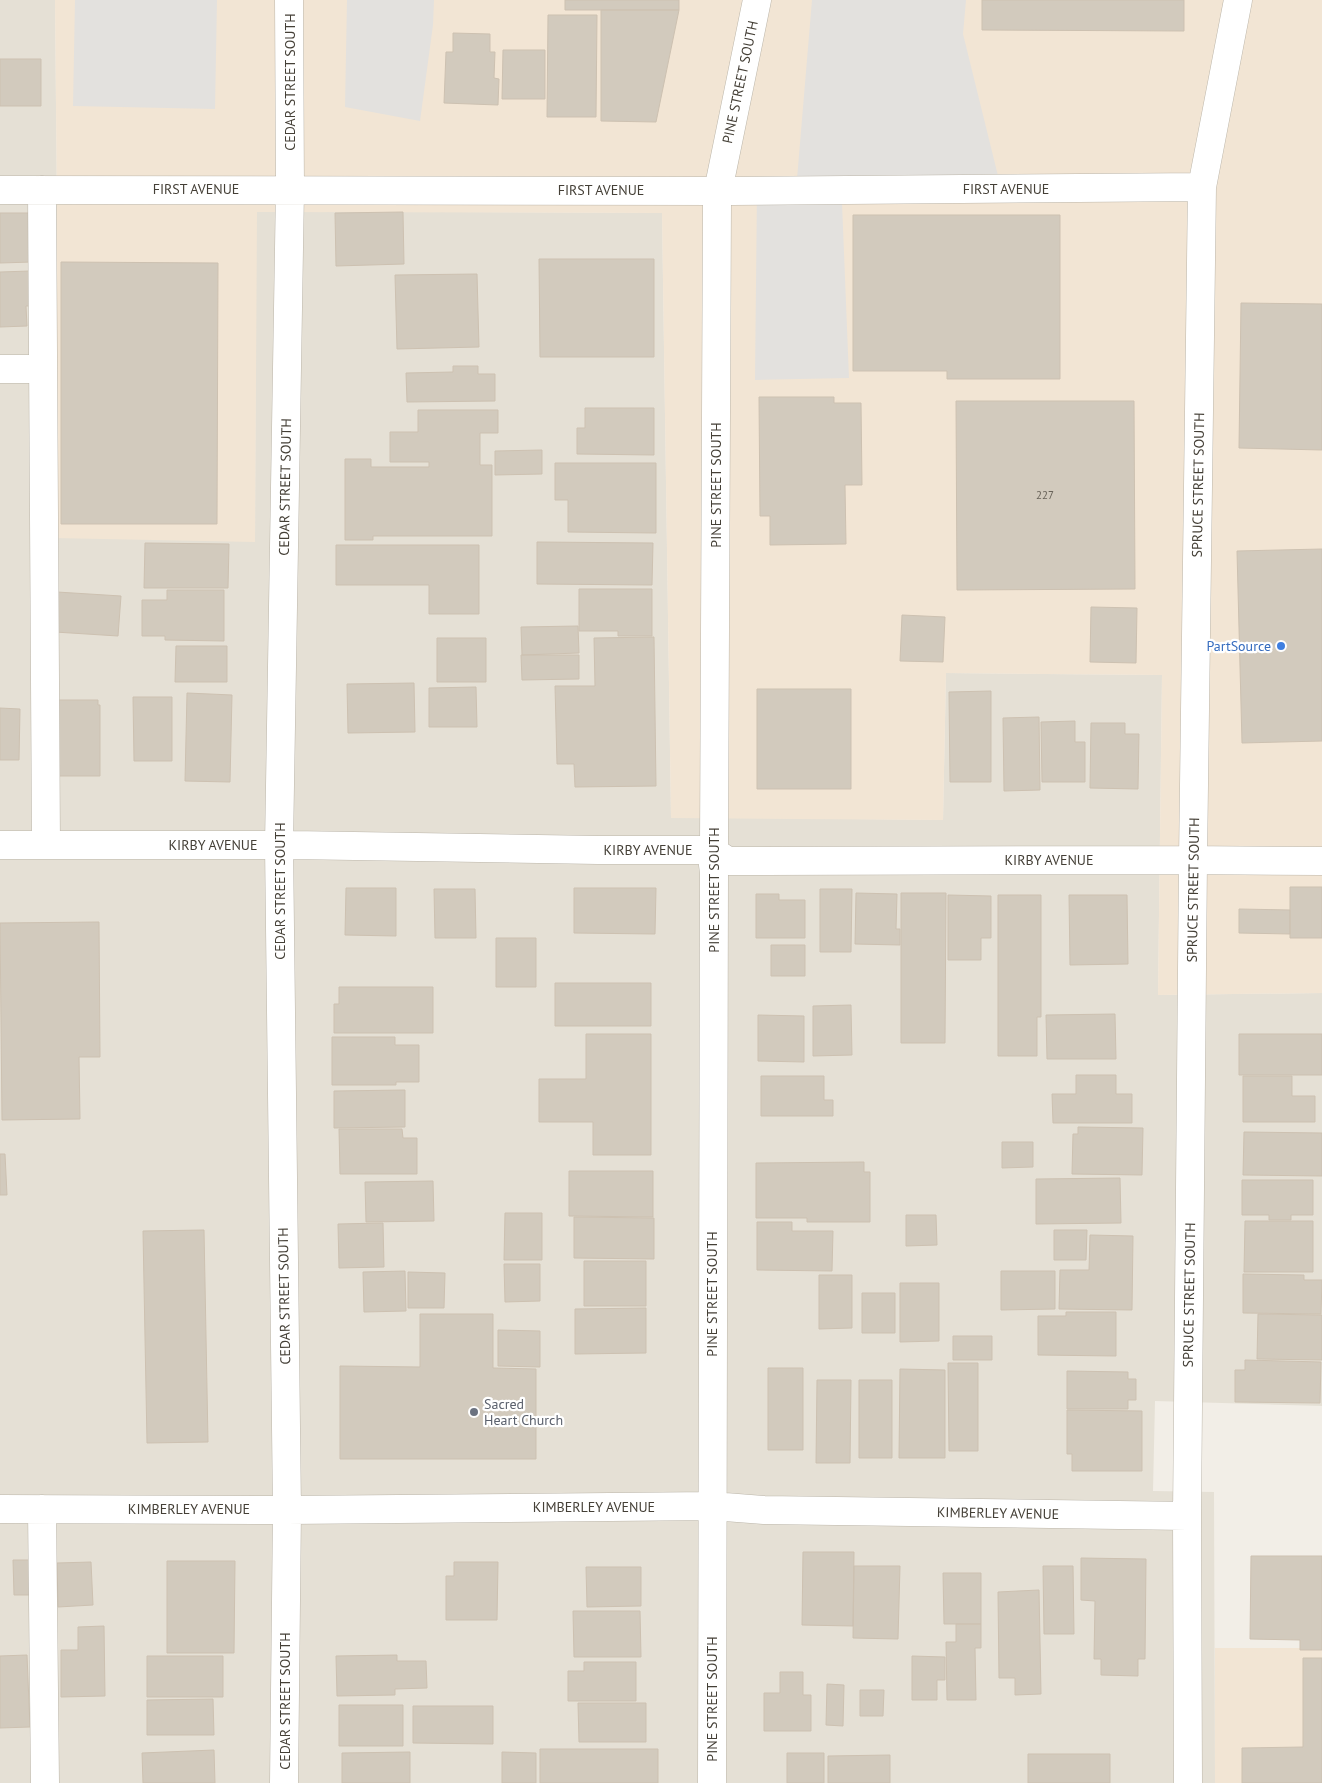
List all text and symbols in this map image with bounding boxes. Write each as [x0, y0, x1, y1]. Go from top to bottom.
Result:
street label: CEDAR STREET SOUTH [281, 13, 299, 151]
street label: PINE STREET SOUTH [718, 19, 762, 145]
street label: FIRST AVENUE [153, 180, 239, 198]
street label: FIRST AVENUE [963, 180, 1049, 198]
street label: FIRST AVENUE [558, 181, 644, 199]
street label: SPRUCE STREET SOUTH [1188, 412, 1208, 558]
street label: CEDAR STREET SOUTH [275, 418, 295, 556]
street label: PINE STREET SOUTH [707, 422, 725, 548]
house number: 227 [1036, 488, 1054, 502]
place label: PartSource [1206, 637, 1271, 655]
marker: PartSource [1275, 640, 1287, 652]
street label: SPRUCE STREET SOUTH [1183, 817, 1203, 963]
street label: CEDAR STREET SOUTH [271, 822, 289, 960]
street label: PINE STREET SOUTH [705, 827, 723, 953]
street label: KIRBY AVENUE [169, 836, 257, 854]
street label: KIRBY AVENUE [604, 841, 692, 859]
street label: KIRBY AVENUE [1005, 851, 1093, 869]
street label: SPRUCE STREET SOUTH [1179, 1222, 1199, 1368]
street label: CEDAR STREET SOUTH [274, 1227, 294, 1365]
street label: PINE STREET SOUTH [703, 1231, 721, 1357]
place label: Sacred Heart Church [484, 1395, 563, 1429]
marker: Sacred Heart Church [468, 1406, 480, 1418]
street label: KIMBERLEY AVENUE [533, 1498, 655, 1516]
street label: KIMBERLEY AVENUE [128, 1500, 250, 1518]
street label: KIMBERLEY AVENUE [937, 1503, 1059, 1523]
street label: CEDAR STREET SOUTH [276, 1632, 294, 1770]
street label: PINE STREET SOUTH [703, 1636, 721, 1762]

